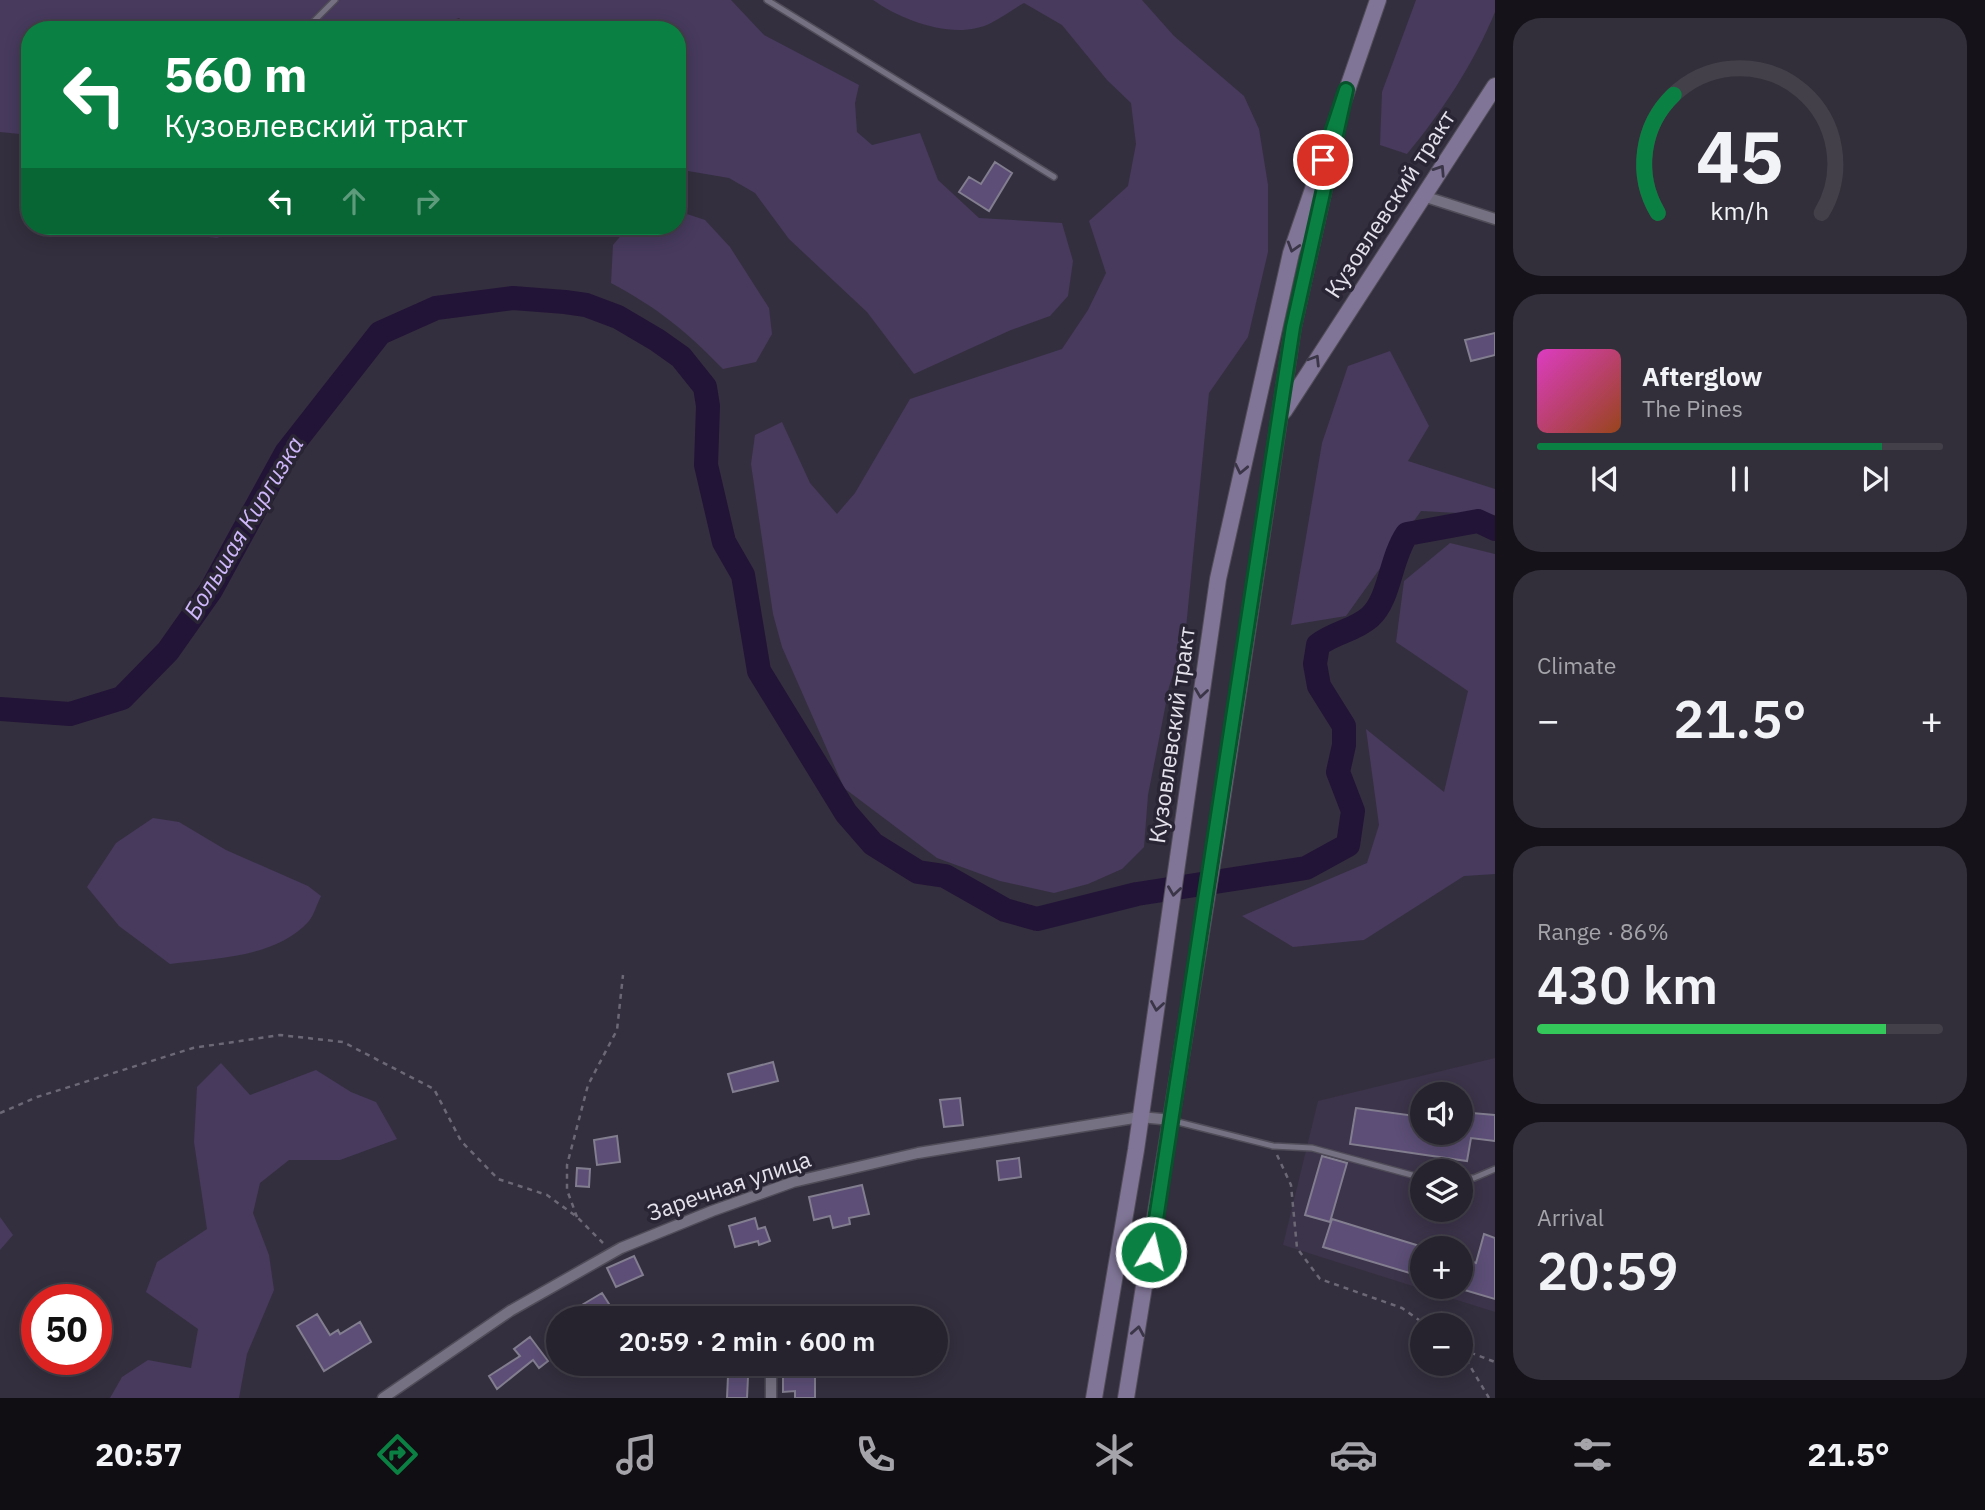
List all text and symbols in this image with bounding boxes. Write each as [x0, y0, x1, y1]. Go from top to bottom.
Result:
text: 560 m [164, 42, 308, 105]
icon: left [49, 49, 140, 140]
text: Кузовлевский тракт [164, 104, 468, 146]
street label: Кузовлевский тракт [1317, 104, 1461, 303]
text: 45 [1696, 108, 1784, 203]
pin [1293, 130, 1353, 190]
icon: arrive [1304, 141, 1342, 179]
one-way arrow [1431, 165, 1444, 178]
icon: left [262, 182, 300, 220]
icon: ahead [335, 182, 373, 220]
icon: right [408, 182, 446, 220]
text: km/h [1711, 194, 1769, 227]
one-way arrow [1287, 241, 1302, 253]
one-way arrow [1307, 355, 1320, 368]
text: Afterglow [1642, 359, 1762, 393]
text: The Pines [1642, 393, 1743, 423]
water label: Большая Киргизка [176, 430, 310, 625]
icon: previous [1586, 460, 1624, 498]
icon: pause [1721, 460, 1759, 498]
icon: next [1856, 460, 1894, 498]
one-way arrow [1235, 463, 1250, 475]
street label: Кузовлевский тракт [1141, 625, 1201, 845]
text: Climate [1537, 650, 1616, 680]
text: 21.5° [1673, 685, 1807, 752]
one-way arrow [1194, 687, 1209, 699]
text: − [1537, 695, 1560, 744]
text: + [1920, 695, 1943, 744]
one-way arrow [1166, 885, 1181, 896]
text: Range · 86% [1537, 916, 1669, 946]
text: 430 km [1537, 951, 1718, 1018]
one-way arrow [1150, 1000, 1165, 1012]
map controls [1410, 1082, 1473, 1376]
button: sound [1410, 1082, 1473, 1145]
street label: Заречная улица [643, 1143, 815, 1227]
button: layers [1410, 1159, 1473, 1222]
text: Arrival [1537, 1202, 1604, 1232]
position arrow [1114, 1215, 1188, 1289]
button: + [1410, 1236, 1473, 1299]
text: 20:59 [1537, 1237, 1678, 1304]
speed limit sign: 50 [21, 1284, 112, 1375]
button: − [1410, 1313, 1473, 1376]
text: 20:59 · 2 min · 600 m [619, 1324, 875, 1358]
one-way arrow [1129, 1325, 1144, 1337]
icon: directions [373, 1430, 422, 1479]
icon: music [612, 1430, 661, 1479]
icon: phone [851, 1430, 900, 1479]
icon: climate [1090, 1430, 1139, 1479]
icon: car [1329, 1430, 1378, 1479]
icon: filters [1568, 1430, 1617, 1479]
text: 20:57 [95, 1433, 182, 1475]
text: 21.5° [1807, 1433, 1890, 1475]

